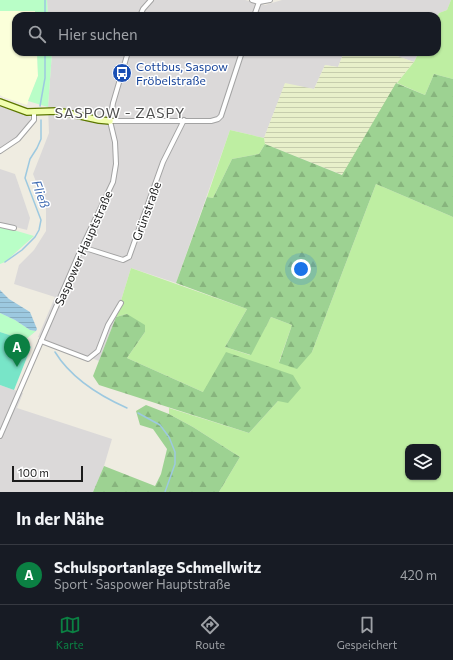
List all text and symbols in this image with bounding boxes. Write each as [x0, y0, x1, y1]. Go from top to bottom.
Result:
search box [12, 12, 441, 56]
icon: search [26, 23, 48, 45]
text: Hier suchen [58, 25, 138, 43]
place label: Cottbus, Saspow Fröbelstraße [136, 59, 228, 87]
bus stop icon: Cottbus, Saspow Fröbelstraße [111, 62, 133, 84]
district label: SASPOW - ZASPY [55, 104, 185, 121]
water label: Fließ [29, 178, 53, 210]
street label: Grünstraße [129, 179, 163, 243]
street label: Saspower Hauptstraße [51, 188, 115, 308]
your location [291, 259, 311, 279]
pin: A [4, 334, 30, 367]
map controls [405, 444, 441, 480]
button: layers [405, 444, 441, 480]
scale bar [12, 464, 83, 483]
text: 100 m [18, 466, 49, 479]
text: In der Nähe [16, 508, 104, 529]
text: Schulsportanlage Schmellwitz [54, 558, 261, 576]
text: A [24, 567, 34, 583]
text: 420 m [400, 567, 437, 583]
text: Sport · Saspower Hauptstraße [54, 576, 230, 592]
tab: Karte [56, 614, 84, 651]
tab: Route [195, 614, 225, 651]
tab: Gespeichert [337, 614, 397, 651]

